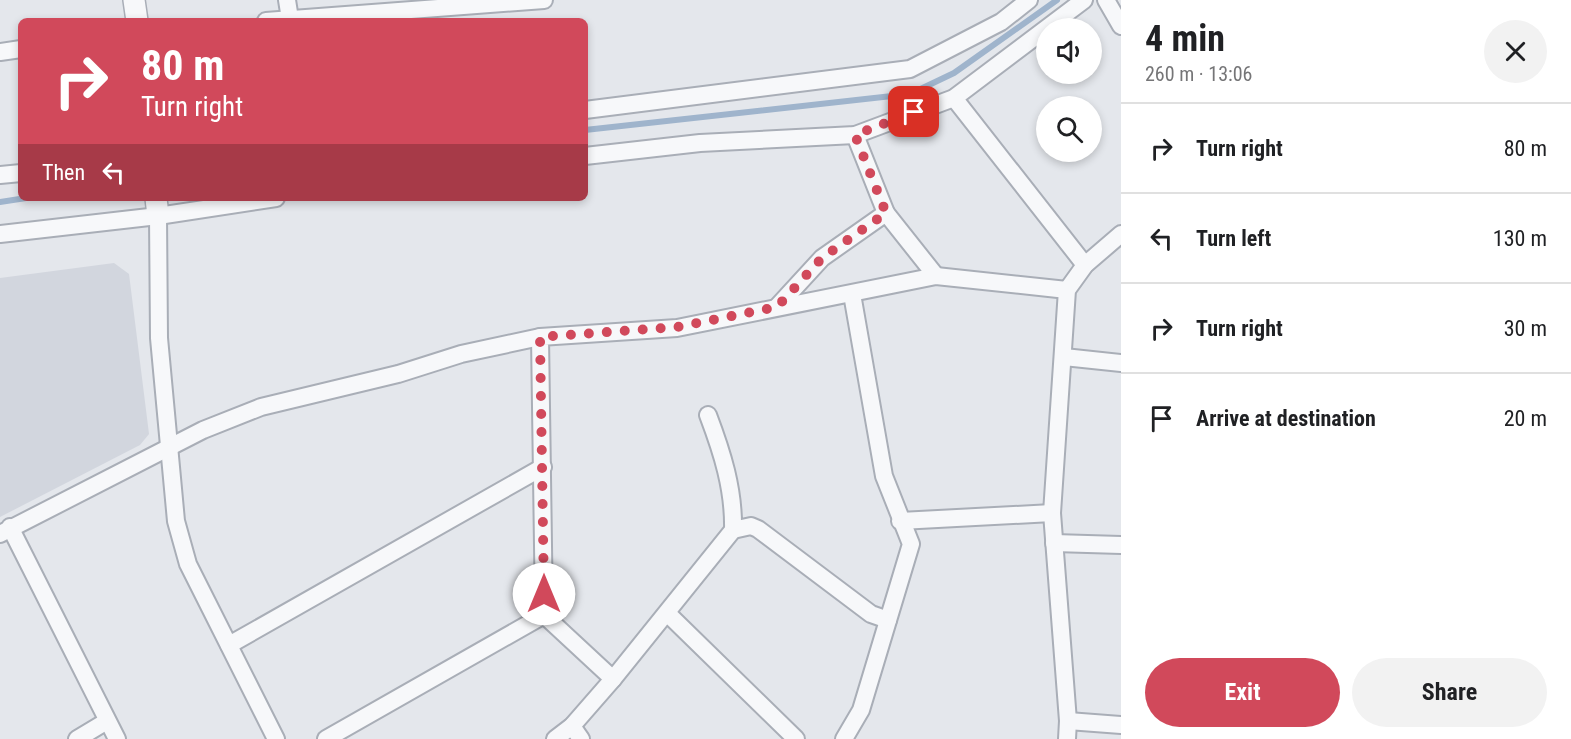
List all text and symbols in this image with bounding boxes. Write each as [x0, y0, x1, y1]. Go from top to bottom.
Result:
map controls [1036, 18, 1102, 162]
button: sound [1036, 18, 1102, 84]
text: 4 min [1145, 18, 1225, 60]
button: close [1484, 20, 1547, 83]
text: 80 m [141, 41, 224, 90]
icon: right [42, 42, 120, 120]
text: 260 m · 13:06 [1145, 62, 1252, 86]
pin [888, 86, 939, 137]
text: Turn right [141, 91, 243, 123]
icon: arrive [897, 95, 930, 128]
button: search [1036, 96, 1102, 162]
icon: right [1145, 132, 1178, 165]
text: Turn right [1196, 136, 1283, 161]
text: 80 m [1504, 136, 1547, 161]
icon: left [97, 156, 130, 189]
text: Then [42, 160, 85, 185]
icon: left [1145, 222, 1178, 255]
text: Turn left [1196, 226, 1271, 251]
text: 130 m [1493, 226, 1547, 251]
icon: right [1145, 312, 1178, 345]
text: Turn right [1196, 316, 1283, 341]
text: 30 m [1504, 316, 1547, 341]
icon: arrive [1145, 402, 1178, 435]
text: Arrive at destination [1196, 406, 1376, 431]
text: 20 m [1504, 406, 1547, 431]
position arrow [512, 562, 576, 626]
button: Exit [1145, 658, 1340, 727]
button: Share [1352, 658, 1547, 727]

